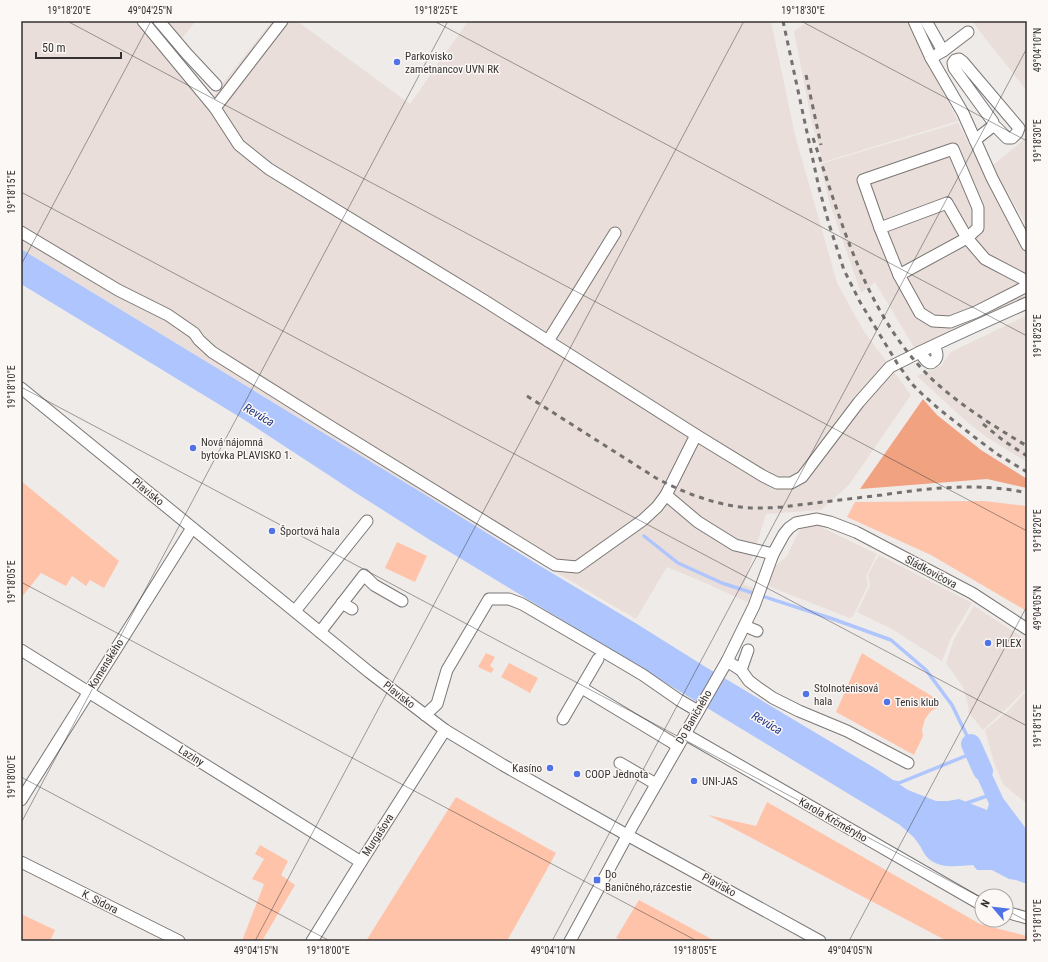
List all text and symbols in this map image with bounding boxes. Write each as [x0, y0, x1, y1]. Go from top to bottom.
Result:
text: 19°18'20"E [47, 5, 91, 16]
text: 49°04'25"N [128, 5, 172, 16]
text: 19°18'25"E [414, 5, 458, 16]
text: 19°18'30"E [781, 5, 825, 16]
text: 49°04'10"N [1032, 28, 1043, 72]
scale bar [36, 34, 121, 60]
text: 50 m [42, 41, 66, 55]
place label: Parkovisko zametnancov UVN RK [405, 50, 499, 76]
marker: Parkovisko zametnancov UVN RK [392, 57, 402, 67]
text: 19°18'30"E [1032, 119, 1043, 163]
text: 19°18'15"E [6, 170, 17, 214]
text: 19°18'25"E [1032, 314, 1043, 358]
text: 19°18'10"E [6, 365, 17, 409]
water label: Revúca [241, 400, 277, 430]
place label: Nová nájomná bytovka PLAVISKO 1. [201, 436, 292, 462]
marker: Nová nájomná bytovka PLAVISKO 1. [188, 443, 198, 453]
street label: Plavisko [130, 475, 167, 509]
text: 19°18'20"E [1032, 509, 1043, 553]
place label: Športová hala [280, 525, 340, 538]
marker: Športová hala [267, 526, 277, 536]
street label: Sládkovičova [903, 553, 959, 591]
text: 19°18'05"E [6, 560, 17, 604]
text: 49°04'05"N [1032, 586, 1043, 630]
street label: Komenského [86, 636, 127, 691]
place label: PILEX [996, 637, 1022, 650]
marker: PILEX [983, 638, 993, 648]
street label: Plavisko [381, 679, 418, 712]
place label: Stolnotenisová hala [814, 682, 878, 708]
street label: Do Baničného [673, 687, 715, 746]
marker: Stolnotenisová hala [801, 689, 811, 699]
place label: Tenis klub [895, 696, 939, 709]
marker: Tenis klub [882, 697, 892, 707]
text: 19°18'15"E [1032, 704, 1043, 748]
water label: Revúca [749, 708, 785, 738]
street label: Laziny [176, 743, 207, 769]
text: 19°18'00"E [6, 755, 17, 799]
place label: Kasíno [512, 762, 542, 775]
marker: Kasíno [545, 763, 555, 773]
place label: COOP Jednota [585, 768, 648, 781]
marker: COOP Jednota [572, 769, 582, 779]
place label: UNI-JAS [702, 775, 738, 788]
marker: UNI-JAS [689, 776, 699, 786]
street label: Karola Krčméryho [796, 795, 870, 845]
street label: Murgašova [359, 811, 397, 859]
place label: Do Baničného,rázcestie [605, 868, 692, 894]
street label: Plavisko [700, 870, 739, 900]
marker: Do Baničného,rázcestie [592, 875, 602, 885]
street label: K. Sidora [80, 887, 120, 917]
north arrow [974, 888, 1014, 928]
text: N [978, 897, 993, 910]
text: 19°18'10"E [1032, 899, 1043, 943]
text: 49°04'15"N [234, 945, 278, 956]
text: 19°18'00"E [306, 945, 350, 956]
text: 49°04'10"N [531, 945, 575, 956]
text: 19°18'05"E [673, 945, 717, 956]
text: 49°04'05"N [828, 945, 872, 956]

